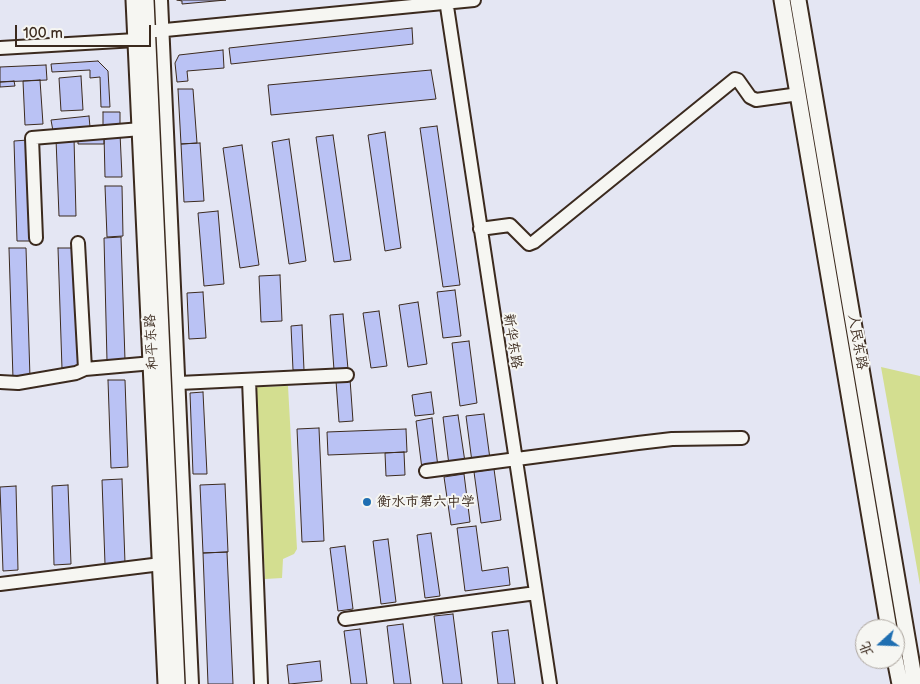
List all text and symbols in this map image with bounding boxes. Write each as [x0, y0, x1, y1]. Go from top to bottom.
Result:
scale bar [18, 15, 154, 47]
text: 100 m [23, 24, 63, 43]
street label: 新华东路 [499, 312, 525, 370]
street label: 人民东路 [844, 313, 870, 371]
street label: 和平东路 [142, 314, 162, 370]
place label: 衡水市第六中学 [377, 494, 475, 510]
marker: 衡水市第六中学 [361, 496, 373, 508]
north arrow [855, 619, 905, 669]
text: 北 [856, 639, 877, 658]

